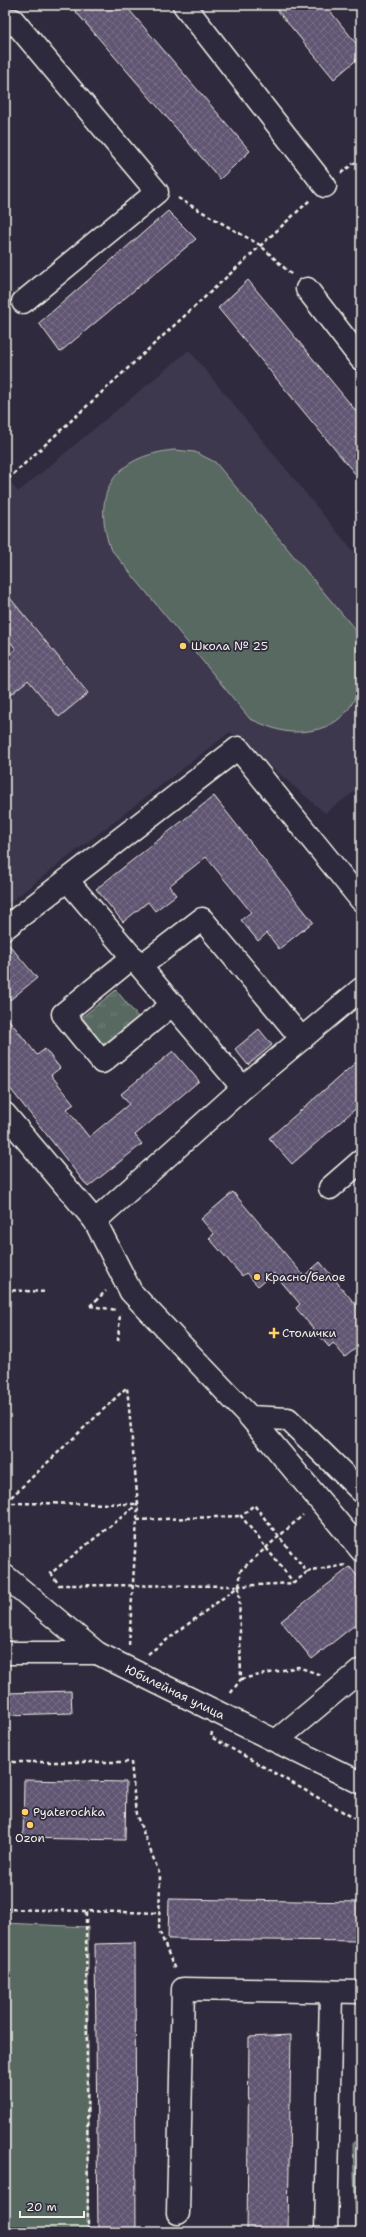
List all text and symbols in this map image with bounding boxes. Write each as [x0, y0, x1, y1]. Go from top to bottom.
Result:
place label: Школа № 25 [191, 638, 268, 654]
marker: Школа № 25 [178, 641, 188, 651]
place label: Красно/белое [265, 1269, 346, 1285]
marker: Красно/белое [252, 1272, 262, 1282]
place label: Столички [282, 1325, 337, 1341]
marker: Столички [269, 1328, 279, 1338]
street label: Юбилейная улица [122, 1661, 228, 1723]
place label: Pyaterochka [33, 1804, 105, 1820]
marker: Pyaterochka [20, 1807, 30, 1817]
marker: Ozon [25, 1820, 35, 1830]
place label: Ozon [15, 1830, 45, 1846]
scale bar [20, 2193, 84, 2219]
text: 20 m [26, 2199, 57, 2215]

